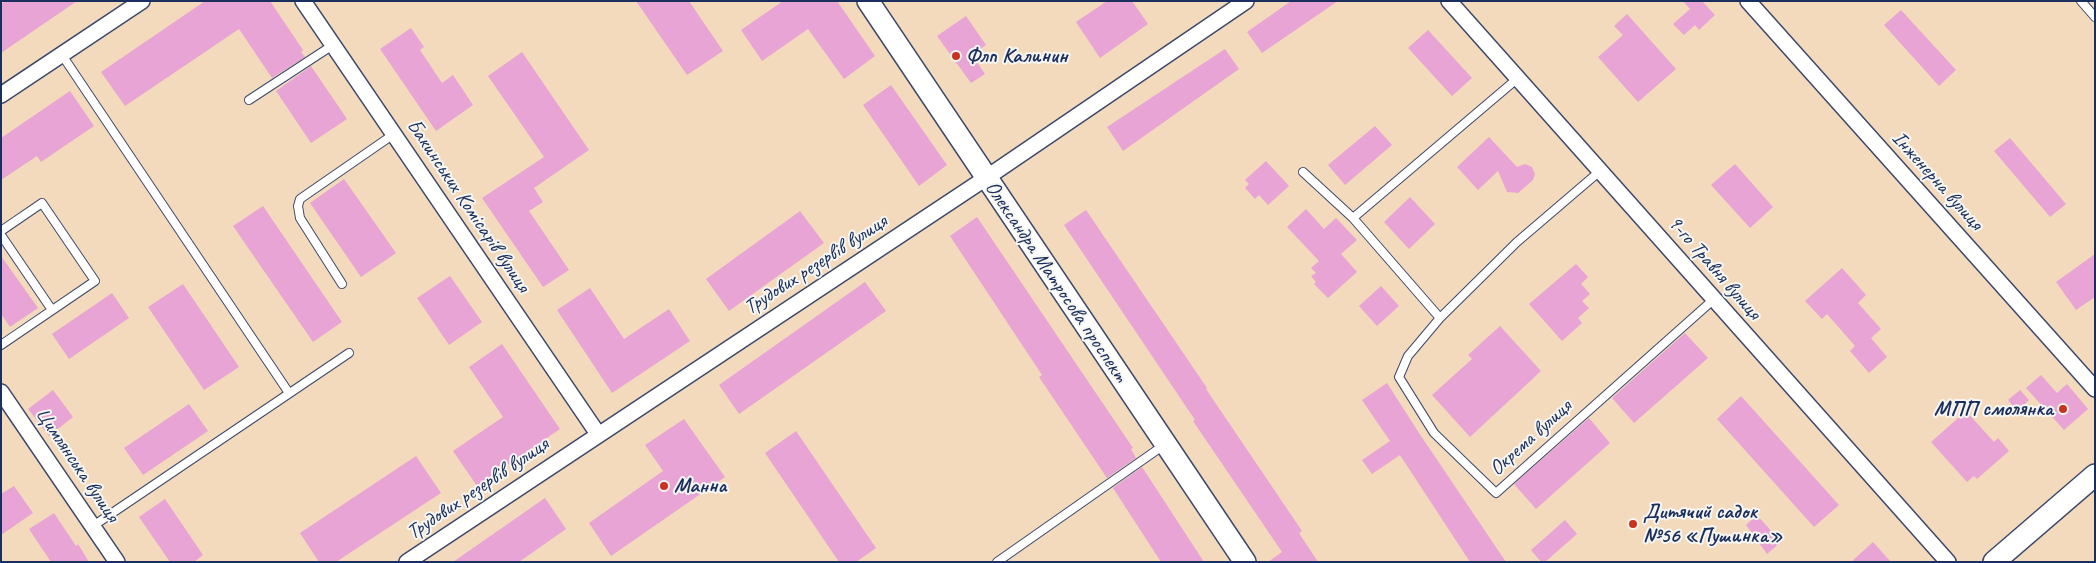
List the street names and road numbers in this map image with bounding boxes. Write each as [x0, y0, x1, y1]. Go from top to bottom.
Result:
street label: Бакинських Комісарів вулиця [401, 115, 535, 297]
street label: Інженерна вулиця [1886, 126, 1988, 236]
street label: Олександра Матросова проспект [979, 176, 1133, 388]
street label: Трудових резервів вулиця [740, 209, 892, 321]
street label: 9-го Травня вулиця [1662, 211, 1766, 325]
street label: Окрема вулиця [1485, 395, 1577, 481]
street label: Цимлянська вулиця [29, 403, 125, 527]
street label: Трудових резервів вулиця [402, 432, 554, 546]

